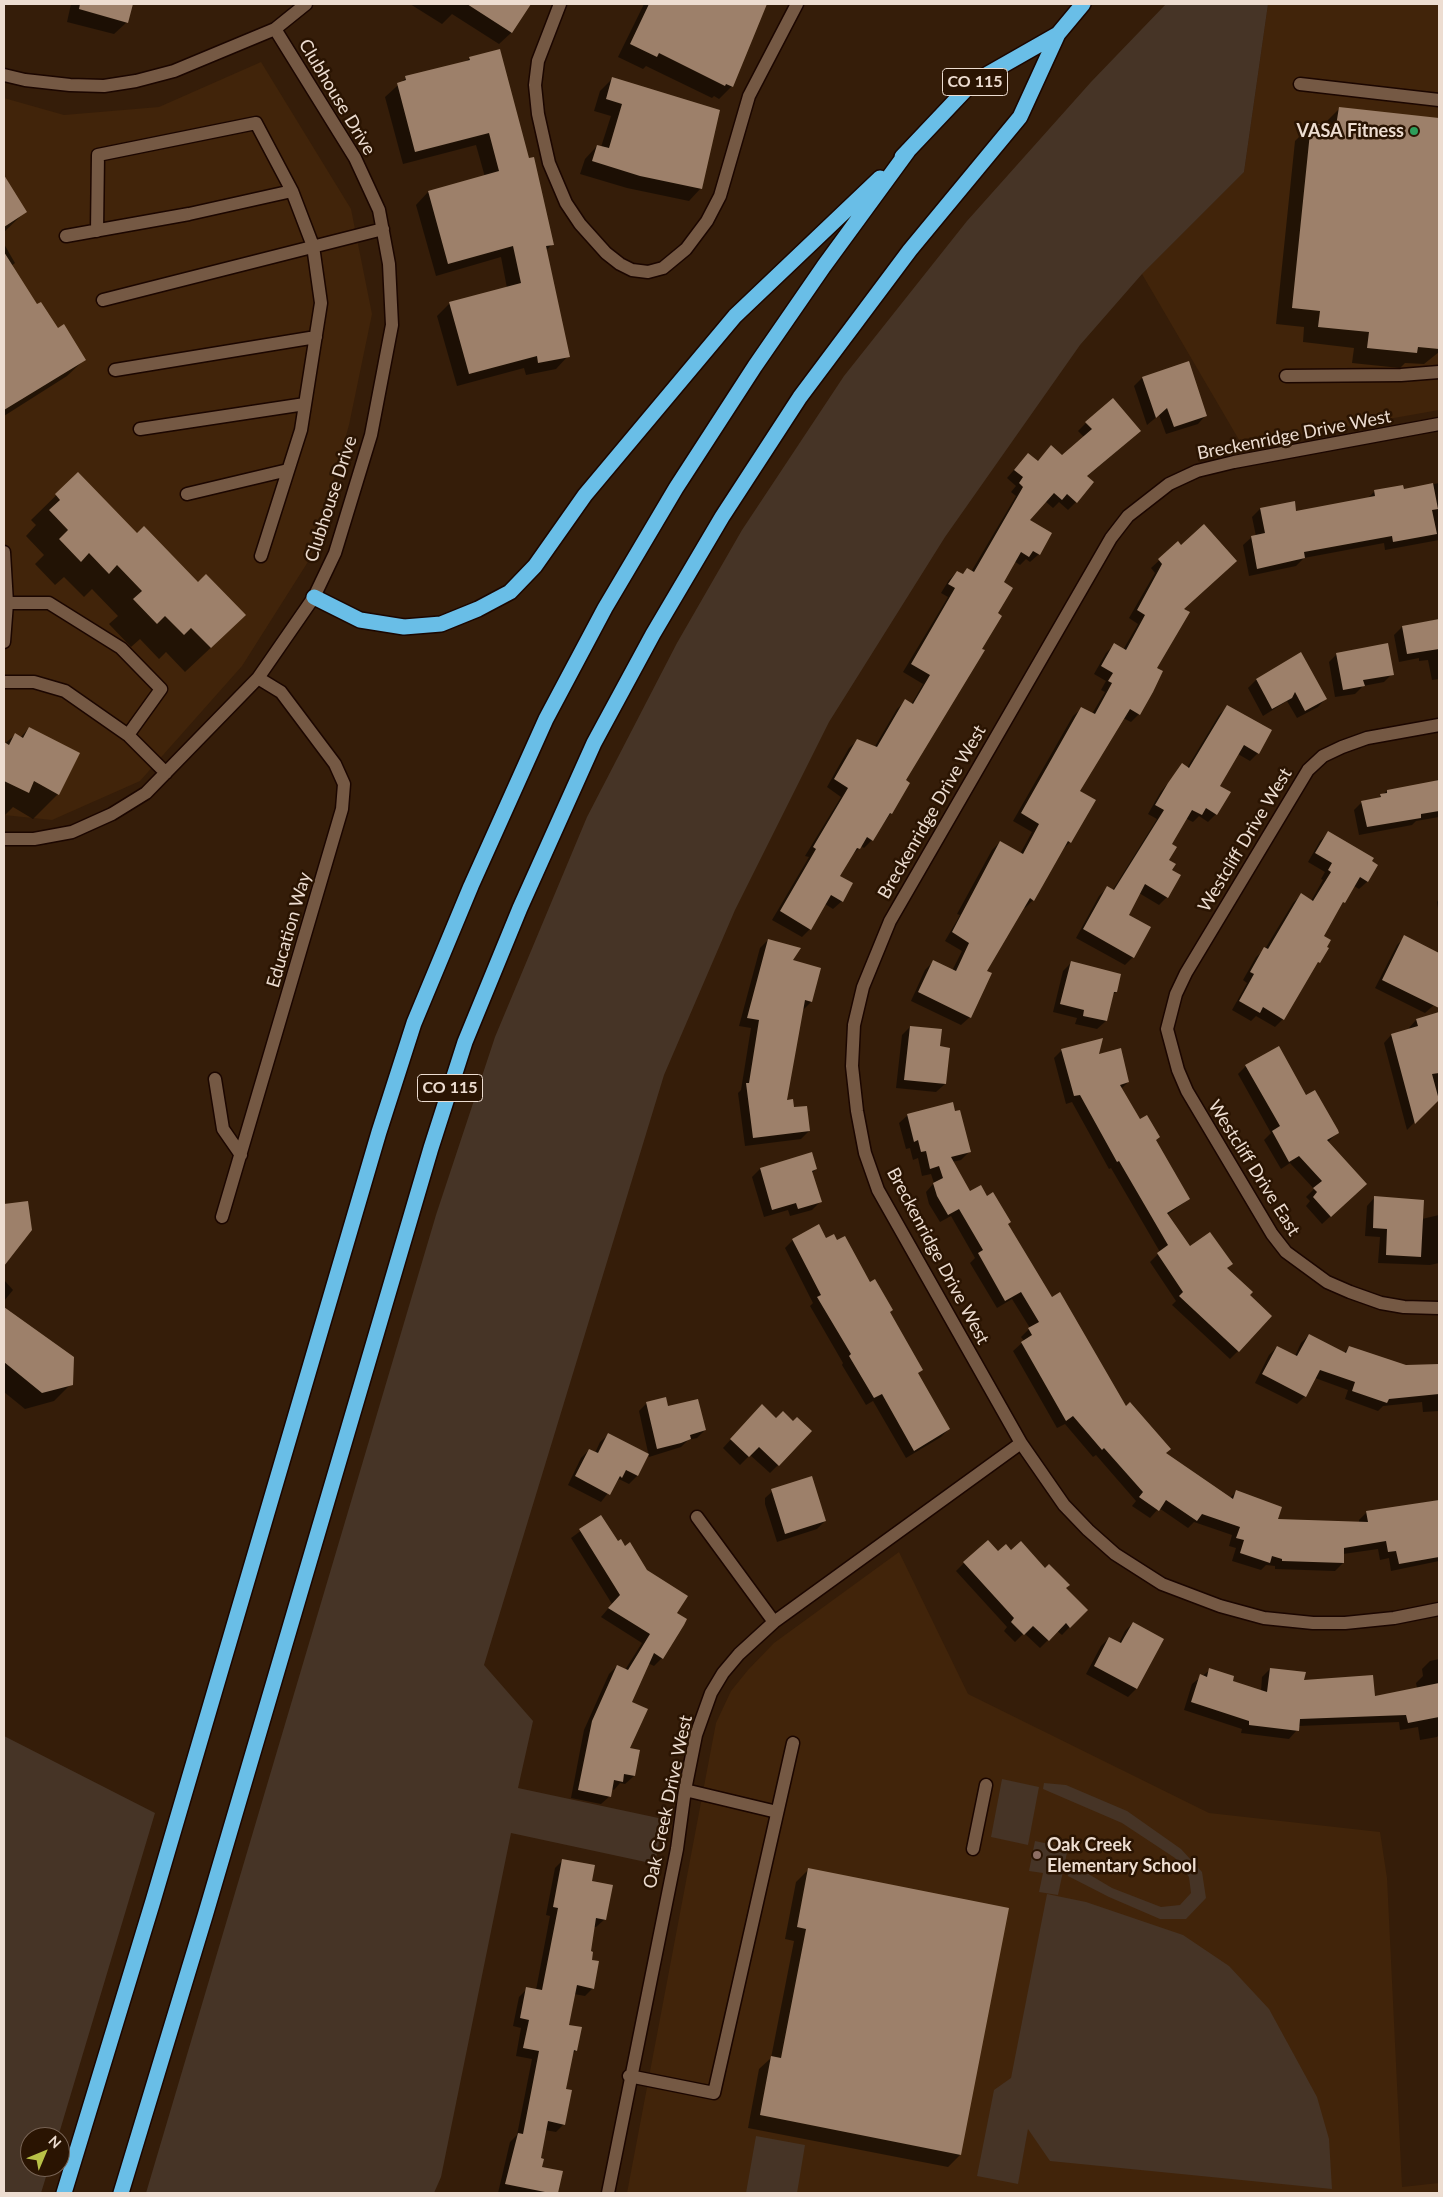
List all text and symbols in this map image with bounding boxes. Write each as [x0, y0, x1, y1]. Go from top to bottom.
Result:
street label: Clubhouse Drive [294, 35, 380, 159]
road number: CO 115 [942, 68, 1008, 95]
place label: VASA Fitness [1297, 120, 1404, 142]
marker: VASA Fitness [1408, 125, 1420, 137]
street label: Breckenridge Drive West [1195, 406, 1393, 464]
street label: Clubhouse Drive [300, 433, 362, 565]
street label: Breckenridge Drive West [873, 721, 991, 903]
street label: Westcliff Drive West [1194, 764, 1296, 916]
street label: Education Way [262, 870, 316, 990]
road number: CO 115 [418, 1074, 482, 1102]
street label: Westcliff Drive East [1203, 1096, 1305, 1240]
street label: Breckenridge Drive West [882, 1164, 994, 1348]
street label: Oak Creek Drive West [639, 1713, 697, 1891]
place label: Oak Creek Elementary School [1047, 1834, 1196, 1876]
marker: Oak Creek Elementary School [1031, 1849, 1043, 1861]
north arrow [20, 2127, 70, 2177]
text: N [45, 2132, 65, 2152]

